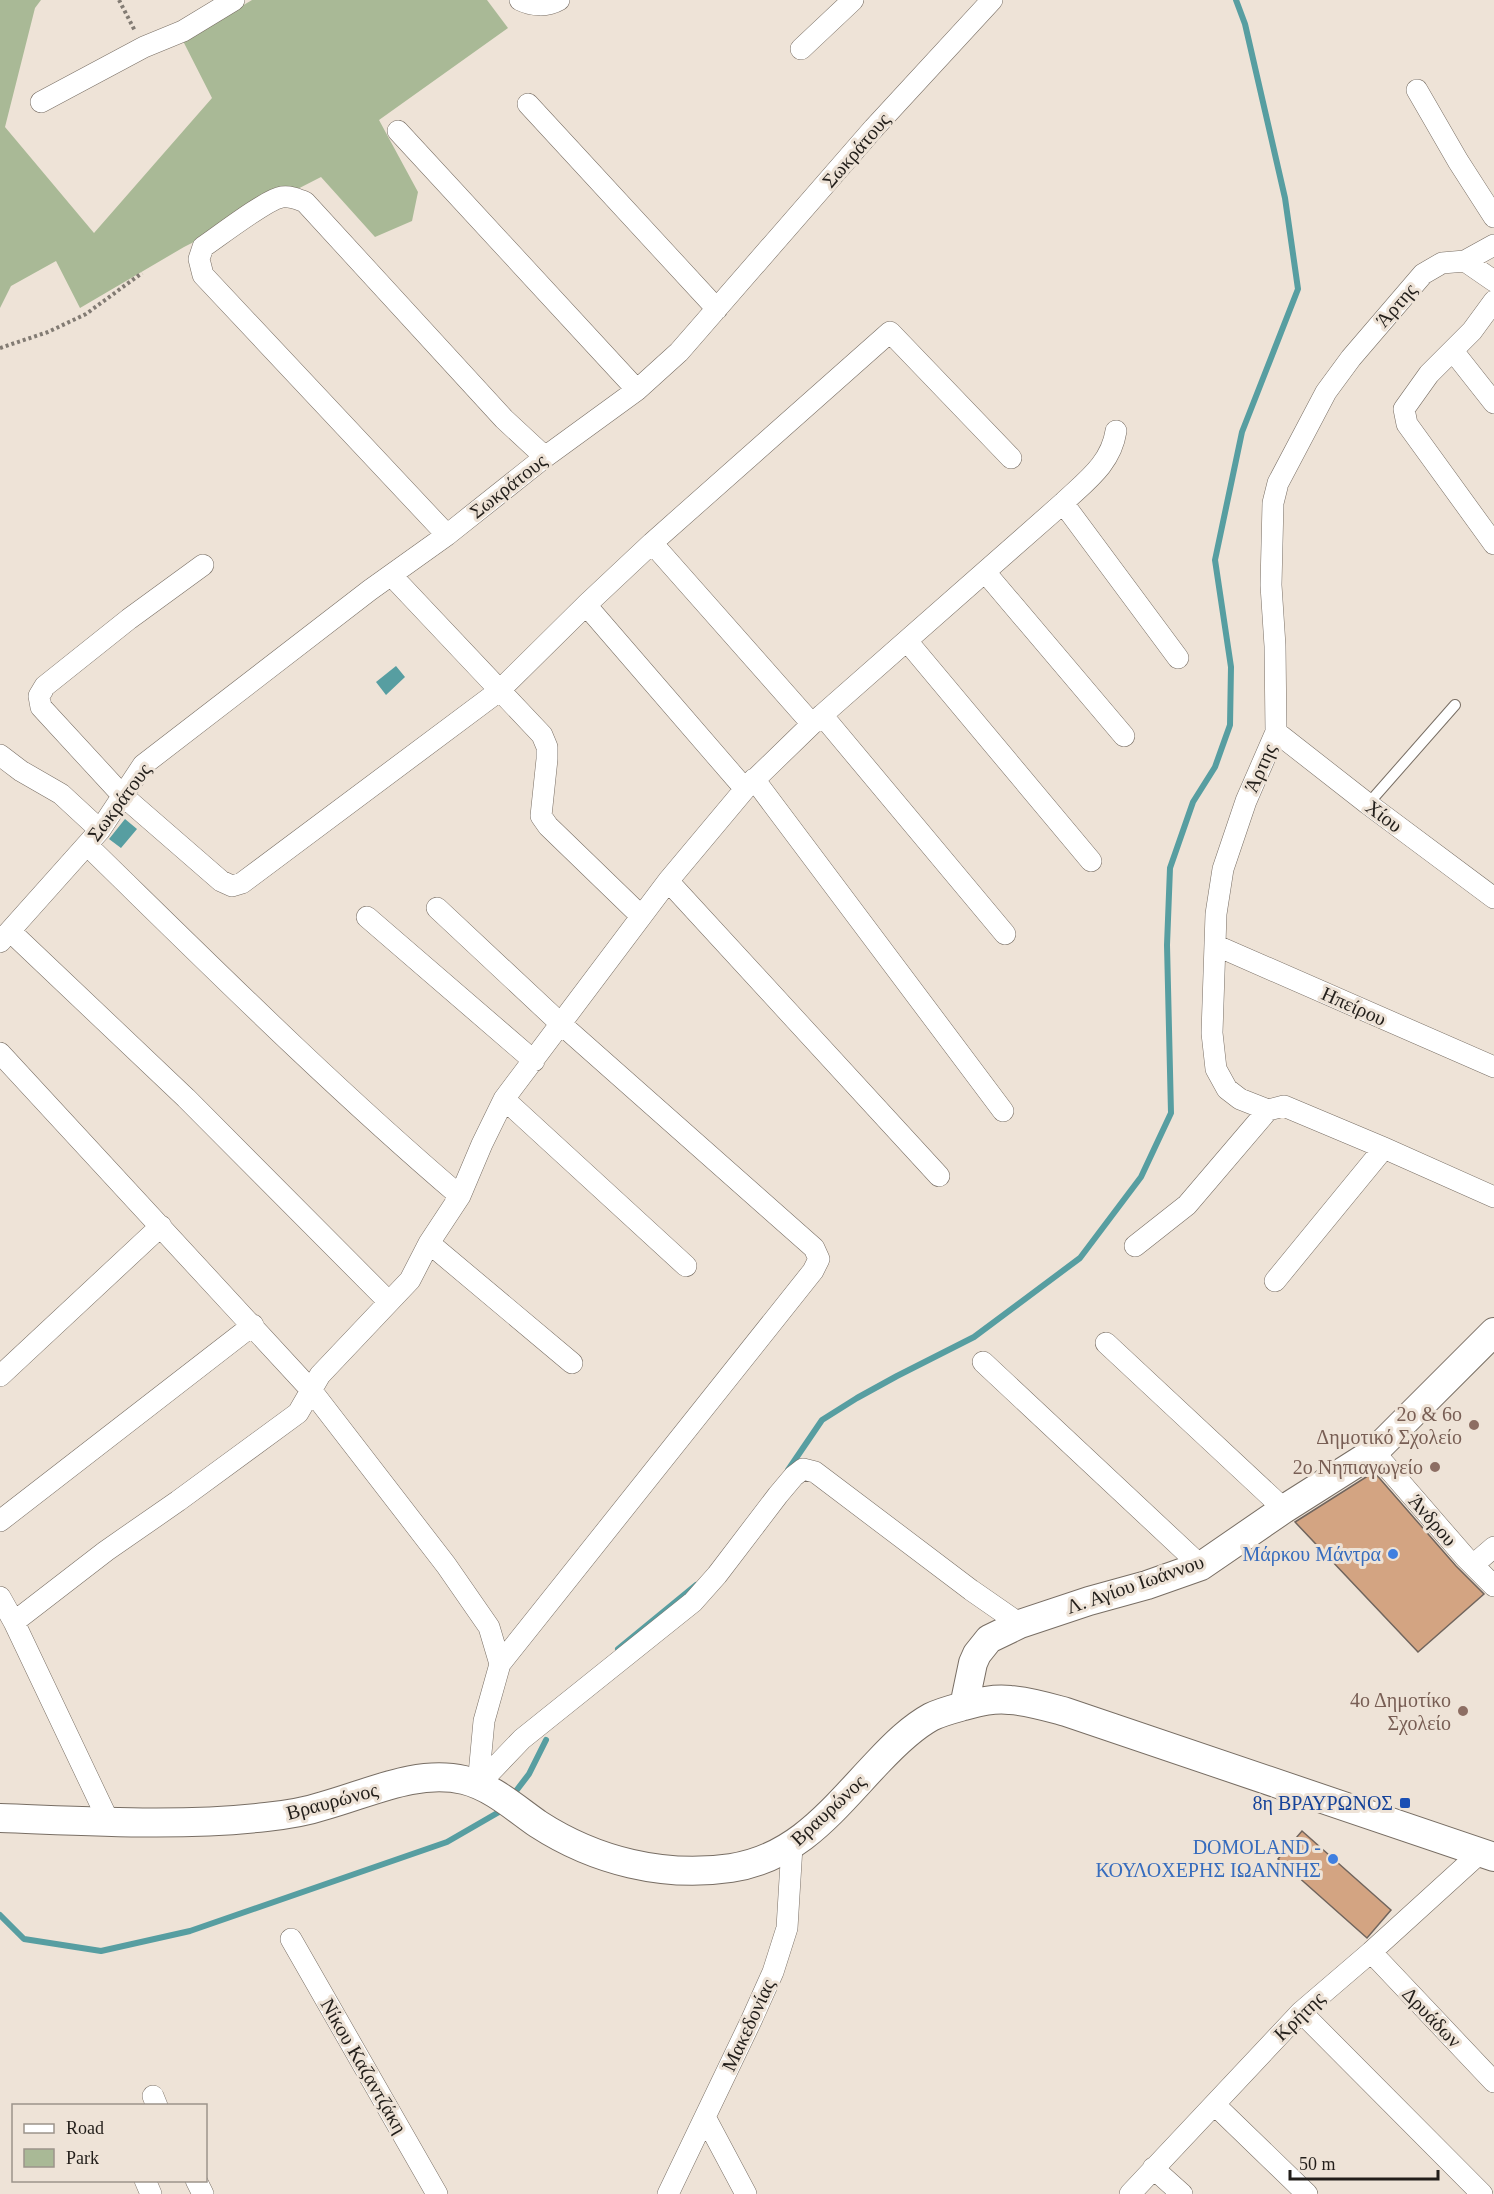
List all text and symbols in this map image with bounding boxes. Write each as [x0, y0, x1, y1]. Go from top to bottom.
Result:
street label: Σωκράτους [818, 108, 895, 192]
street label: Άρτης [1371, 279, 1422, 332]
street label: Σωκράτους [465, 449, 551, 524]
street label: Άρτης [1240, 740, 1281, 796]
street label: Σωκράτους [83, 759, 156, 846]
street label: Χίου [1362, 795, 1407, 837]
street label: Ηπείρου [1318, 982, 1390, 1031]
place label: 2ο & 6ο Δημοτικό Σχολείο [1316, 1403, 1462, 1449]
marker: 2ο & 6ο Δημοτικό Σχολείο [1467, 1418, 1481, 1432]
place label: 2ο Νηπιαγωγείο [1293, 1456, 1423, 1479]
marker: 2ο Νηπιαγωγείο [1428, 1460, 1442, 1474]
street label: Άνδρου [1404, 1490, 1461, 1551]
place label: Μάρκου Μάντρα [1242, 1543, 1382, 1566]
marker: Μάρκου Μάντρα [1386, 1547, 1400, 1561]
street label: Λ. Αγίου Ιωάννου [1063, 1550, 1207, 1619]
place label: 4ο Δημοτίκο Σχολείο [1350, 1689, 1451, 1735]
marker: 4ο Δημοτίκο Σχολείο [1456, 1704, 1470, 1718]
street label: Βραυρώνος [786, 1770, 871, 1851]
street label: Βραυρώνος [284, 1778, 380, 1825]
place label: 8η ΒΡΑΥΡΩΝΟΣ [1253, 1792, 1393, 1815]
marker: 8η ΒΡΑΥΡΩΝΟΣ [1398, 1796, 1412, 1810]
place label: DOMOLAND - ΚΟΥΛΟΧΕΡΗΣ ΙΩΑΝΝΗΣ [1095, 1836, 1321, 1881]
marker: DOMOLAND - ΚΟΥΛΟΧΕΡΗΣ ΙΩΑΝΝΗΣ [1326, 1852, 1340, 1866]
street label: Μακεδονίας [717, 1975, 779, 2075]
street label: Δρυάδων [1397, 1982, 1466, 2052]
street label: Κρήτης [1269, 1987, 1329, 2046]
street label: Νίκου Καζαντζάκη [316, 1995, 412, 2138]
legend [12, 2104, 207, 2182]
text: Road [66, 2118, 104, 2138]
scale bar [1290, 2143, 1438, 2181]
text: Park [66, 2148, 99, 2168]
text: 50 m [1299, 2154, 1336, 2174]

